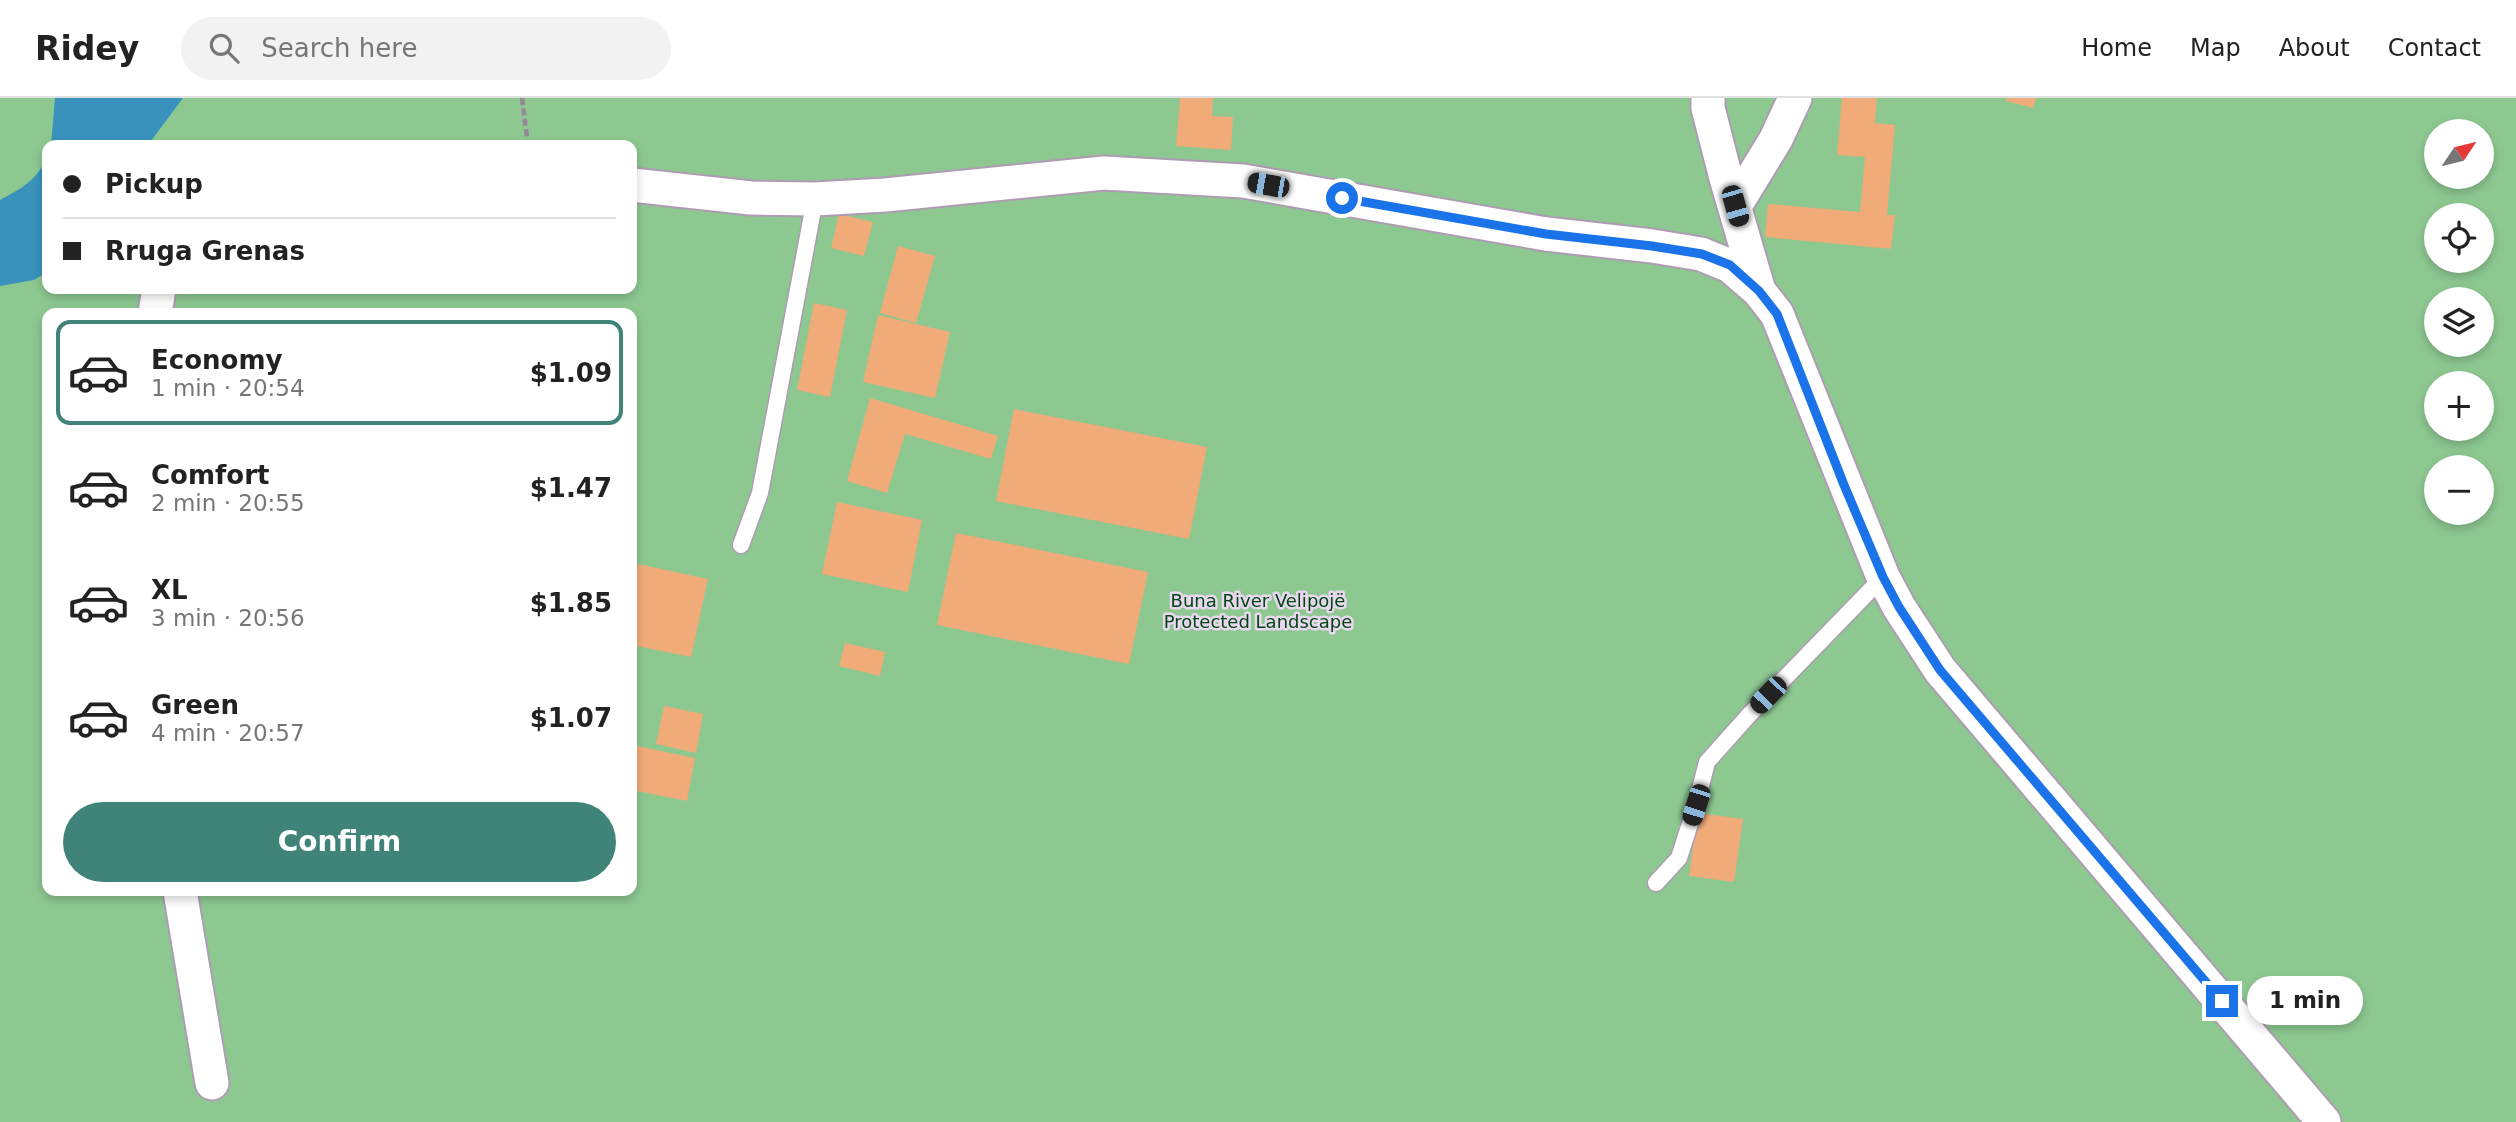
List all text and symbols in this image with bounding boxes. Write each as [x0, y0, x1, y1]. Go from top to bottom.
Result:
search box [181, 17, 671, 80]
text: Ridey [35, 29, 139, 68]
icon: search [205, 29, 243, 67]
text: Search here [261, 33, 417, 63]
text: Home [2081, 34, 2152, 62]
text: Map [2190, 34, 2241, 62]
text: About [2279, 34, 2350, 62]
text: Contact [2388, 34, 2481, 62]
north arrow [2424, 119, 2494, 189]
map controls [2424, 119, 2494, 525]
text: Pickup [105, 169, 203, 199]
car [1246, 171, 1291, 199]
route start [1326, 182, 1358, 214]
car [1720, 183, 1751, 229]
button: locate [2424, 203, 2494, 273]
text: Rruga Grenas [105, 236, 305, 266]
button: layers [2424, 287, 2494, 357]
icon: car [67, 341, 130, 404]
text: Economy [151, 345, 282, 375]
text: $1.09 [530, 358, 612, 388]
button: + [2424, 371, 2494, 441]
text: 1 min · 20:54 [151, 375, 305, 401]
button: − [2424, 455, 2494, 525]
icon: car [67, 456, 130, 519]
text: Comfort [151, 460, 269, 490]
text: $1.47 [530, 473, 612, 503]
text: 2 min · 20:55 [151, 490, 305, 516]
icon: car [67, 571, 130, 634]
text: XL [151, 575, 188, 605]
text: $1.85 [530, 588, 612, 618]
park label: Buna River Velipojë Protected Landscape [1164, 590, 1352, 632]
text: 3 min · 20:56 [151, 605, 305, 631]
car [1746, 673, 1791, 717]
icon: car [67, 686, 130, 749]
text: Green [151, 690, 239, 720]
text: $1.07 [530, 703, 612, 733]
text: 4 min · 20:57 [151, 720, 305, 746]
car [1680, 782, 1713, 828]
button: Confirm [63, 802, 616, 882]
callout: 1 min [2246, 976, 2362, 1026]
route end [2206, 985, 2238, 1017]
text: 1 min [2269, 987, 2341, 1013]

